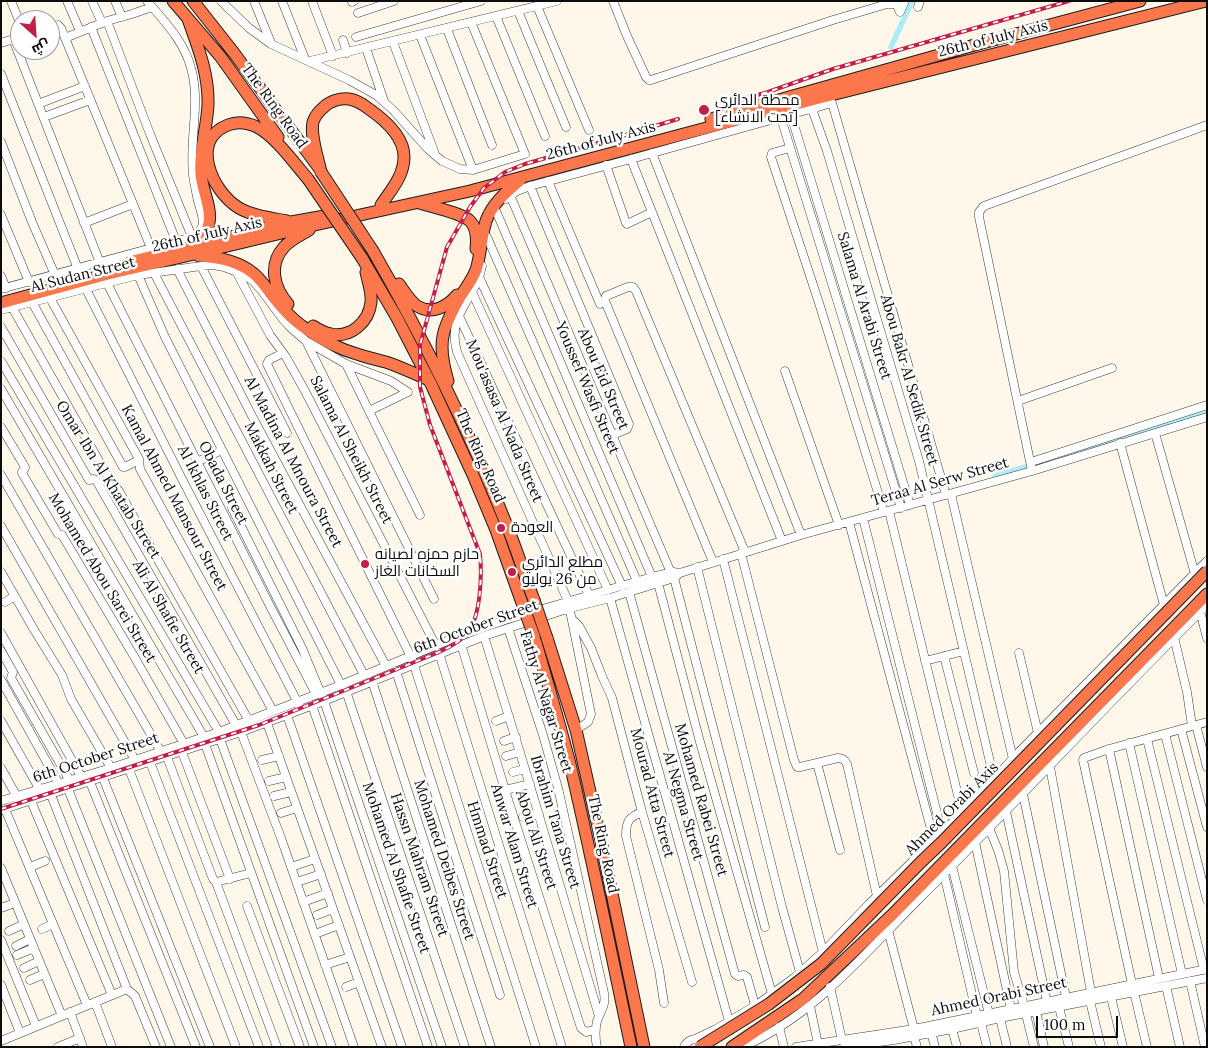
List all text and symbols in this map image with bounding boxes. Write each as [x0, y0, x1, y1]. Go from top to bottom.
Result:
north arrow [10, 10, 60, 60]
street label: 26th of July Axis [936, 17, 1050, 61]
text: ش [29, 36, 53, 60]
street label: The Ring Road [237, 60, 311, 152]
place label: محطة الدائري [تحت الانشاء] [715, 92, 800, 127]
marker: محطة الدائري [تحت الانشاء] [697, 103, 711, 117]
street label: 26th of July Axis [544, 118, 658, 164]
street label: 26th of July Axis [150, 214, 264, 256]
street label: Salama Al Arabi Street [833, 230, 895, 382]
street label: Al Sudan Street [29, 253, 137, 297]
street label: Abou Bakr Al Sedik Street [876, 292, 942, 468]
street label: Youssef Wasfi Street [551, 319, 623, 457]
street label: Abou Eid Street [573, 325, 633, 433]
street label: Mou'asasa Al Nada Street [462, 337, 546, 505]
street label: Al Madina Al Mnoura Street [240, 373, 346, 551]
street label: Salama Al Sheikh Street [306, 373, 396, 527]
street label: Omar Ibn Al Khatab Street [52, 397, 164, 563]
street label: Kamal Ahmed Mansour Street [117, 402, 231, 594]
street label: The Ring Road [451, 406, 509, 506]
street label: Makkah Street [240, 419, 302, 517]
street label: Obada Street [194, 438, 252, 528]
street label: Al Ikhlas Street [173, 442, 237, 544]
street label: Teraa Al Serw Street [869, 454, 1011, 510]
street label: Mohamed Abou Sarei Street [44, 490, 160, 666]
place label: العودة [511, 519, 553, 537]
marker: العودة [495, 522, 507, 534]
place label: حازم حمزه لصيانه السخانات الغاز [375, 546, 479, 581]
place label: مطلع الدائري من 26 يوليو [522, 554, 603, 589]
street label: Ali Al Shafie Street [128, 557, 208, 677]
marker: حازم حمزه لصيانه السخانات الغاز [359, 558, 371, 570]
marker: مطلع الدائري من 26 يوليو [506, 566, 518, 578]
street label: 6th October Street [411, 596, 541, 658]
street label: Fathy Al Nagar Street [516, 629, 576, 775]
street label: Mohamed Rabei Street [671, 721, 731, 879]
street label: Mourad Atta Street [626, 726, 678, 860]
street label: 6th October Street [31, 729, 161, 787]
street label: Al Negma Street [659, 749, 707, 863]
street label: Ibrahim Tana Street [526, 753, 584, 891]
street label: Ahmed Orabi Axis [902, 759, 1002, 859]
street label: Mohamed Deibes Street [410, 778, 478, 942]
street label: Mohamed Al Shafie Street [358, 780, 434, 956]
street label: Anwar Alam Street [486, 782, 542, 910]
street label: Abou Ali Street [511, 788, 561, 892]
street label: Hassn Mahram Street [386, 791, 452, 939]
street label: The Ring Road [584, 793, 622, 895]
street label: Hmmad Street [463, 799, 511, 901]
street label: Ahmed Orabi Street [930, 974, 1068, 1020]
scale bar [1038, 1006, 1120, 1038]
text: 100 m [1044, 1015, 1085, 1034]

